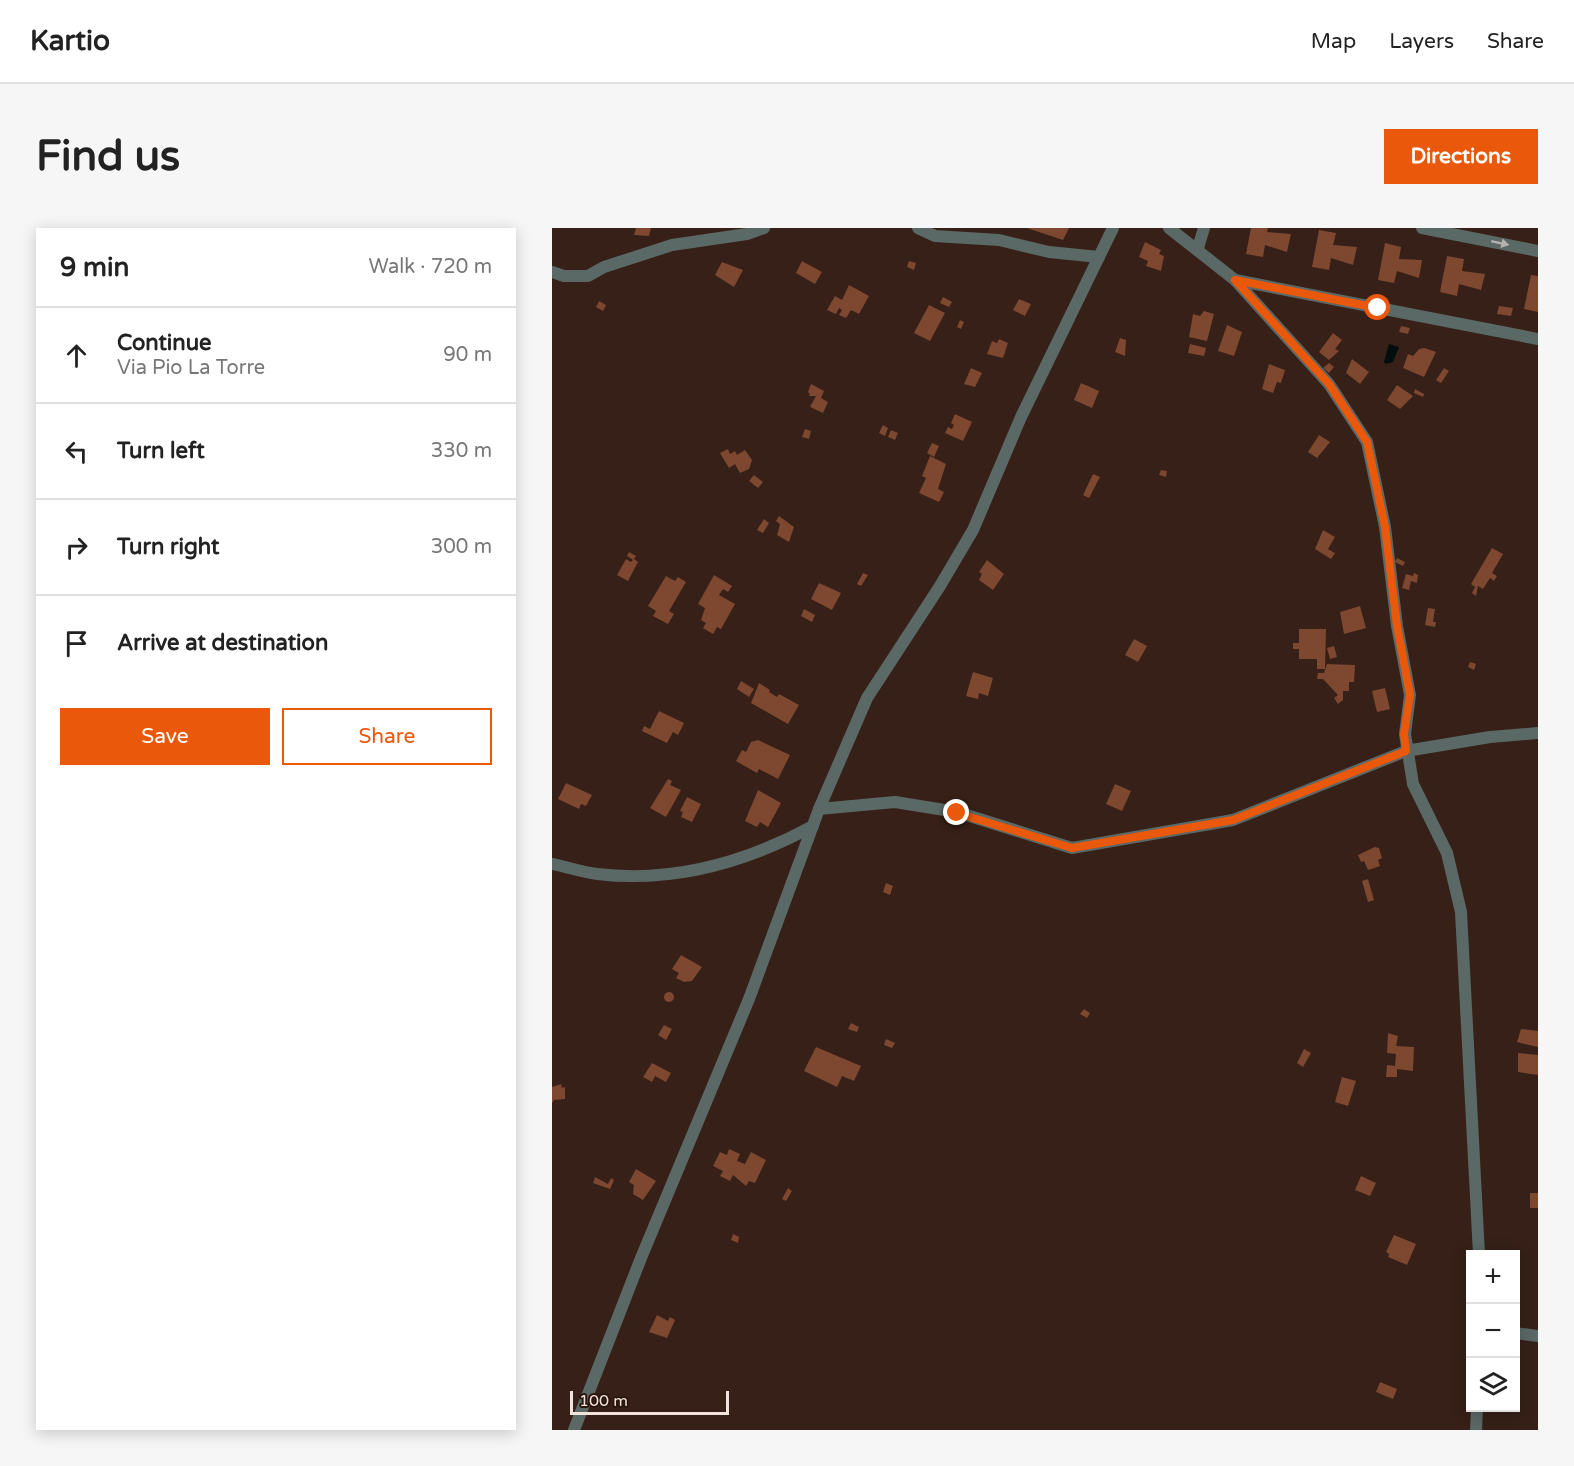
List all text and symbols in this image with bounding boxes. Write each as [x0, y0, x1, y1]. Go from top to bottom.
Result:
text: Kartio [30, 24, 110, 58]
text: Map [1311, 29, 1356, 54]
text: Layers [1389, 29, 1454, 54]
text: Share [1487, 29, 1544, 54]
button: Directions [1384, 129, 1538, 184]
text: Find us [36, 131, 180, 182]
one-way arrow [1491, 239, 1510, 248]
text: 9 min [60, 252, 129, 283]
text: Walk · 720 m [369, 255, 492, 279]
route start [1364, 294, 1390, 320]
text: Continue [117, 330, 212, 356]
icon: ahead [60, 339, 93, 372]
text: 90 m [443, 343, 492, 367]
text: Via Pio La Torre [117, 356, 265, 380]
icon: left [60, 435, 93, 468]
text: Turn left [117, 438, 205, 464]
text: 330 m [431, 439, 492, 463]
icon: right [60, 531, 93, 564]
text: Turn right [117, 534, 219, 560]
text: 300 m [431, 535, 492, 559]
icon: arrive [60, 627, 93, 660]
text: Arrive at destination [117, 630, 328, 656]
button: Save [60, 708, 270, 765]
button: Share [282, 708, 492, 765]
route end [943, 799, 969, 825]
map controls [1466, 1250, 1520, 1412]
button: + [1466, 1250, 1520, 1304]
button: − [1466, 1304, 1520, 1358]
button: layers [1466, 1358, 1520, 1412]
scale bar [570, 1388, 729, 1416]
text: 100 m [579, 1391, 628, 1411]

